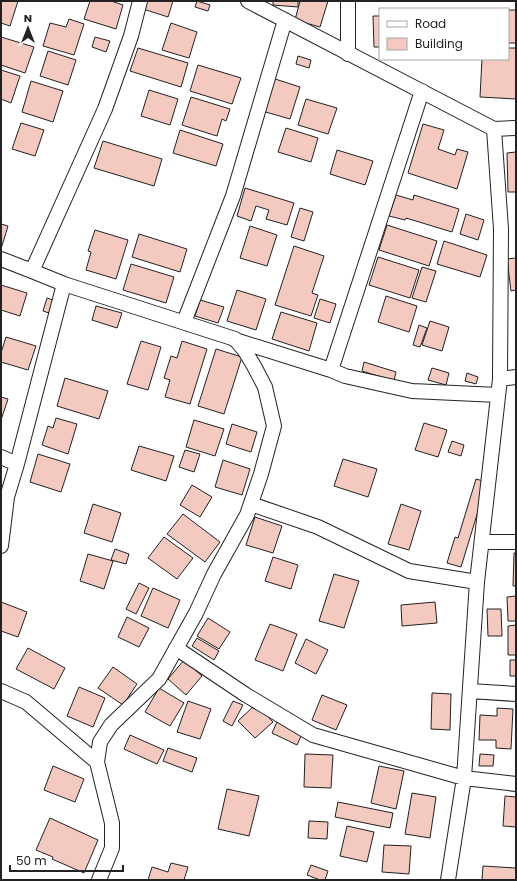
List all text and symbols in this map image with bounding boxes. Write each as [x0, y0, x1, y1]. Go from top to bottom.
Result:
north arrow [8, 8, 48, 48]
legend [379, 8, 509, 60]
text: N [24, 10, 32, 26]
text: Road [415, 15, 446, 32]
text: Building [415, 35, 463, 52]
scale bar [10, 847, 123, 873]
text: 50 m [16, 852, 47, 869]

